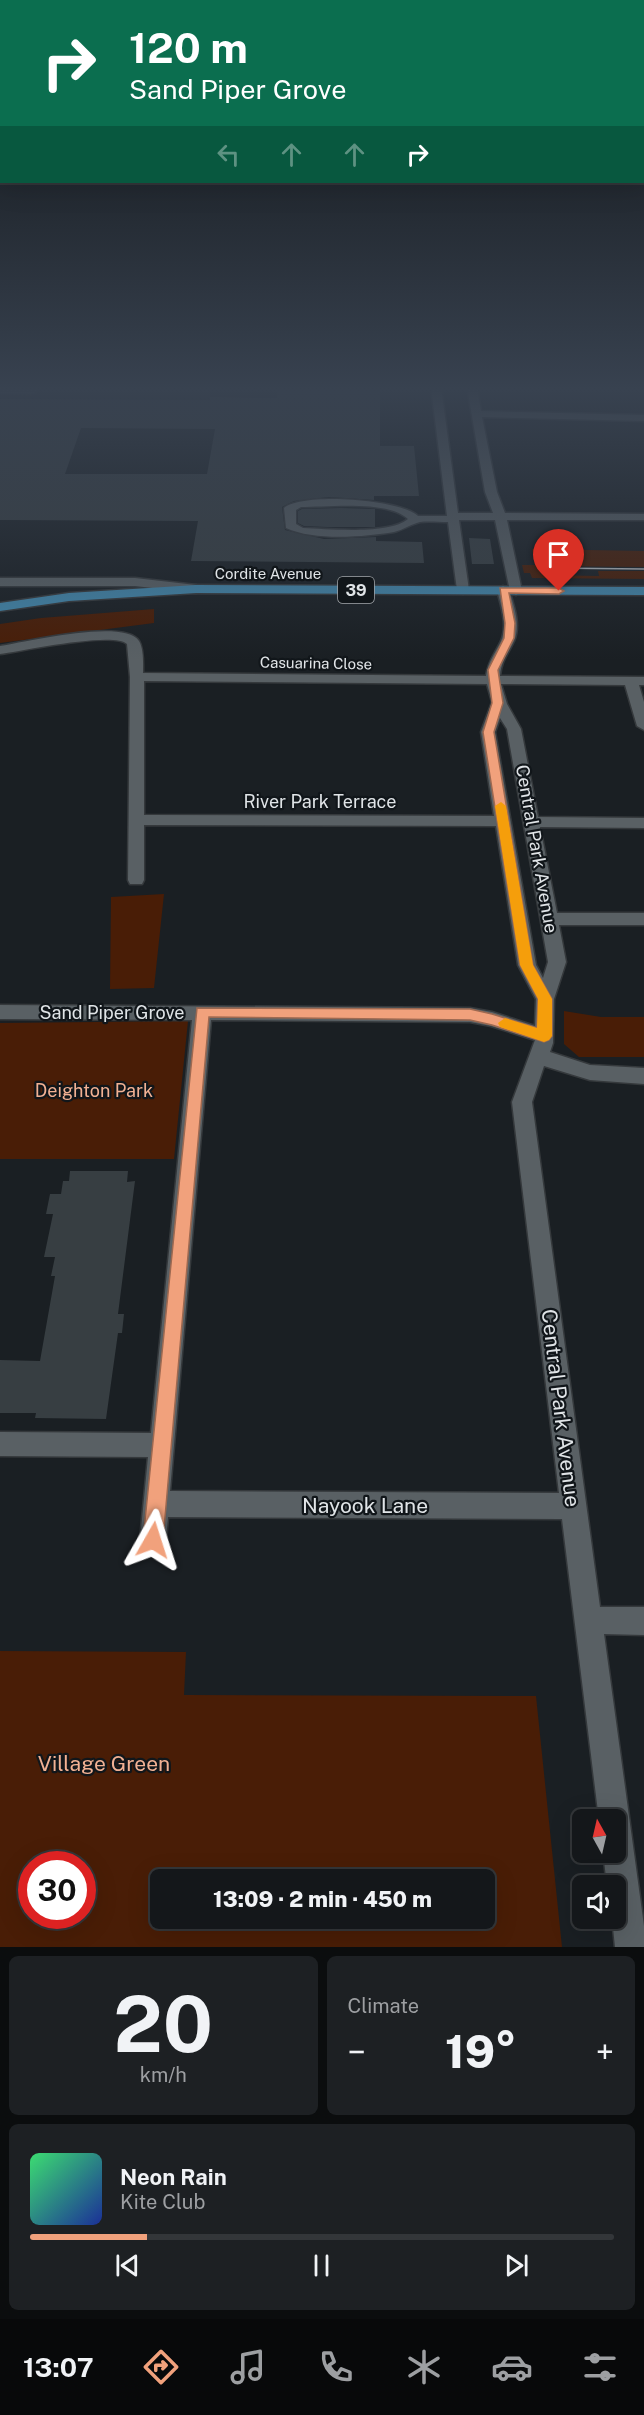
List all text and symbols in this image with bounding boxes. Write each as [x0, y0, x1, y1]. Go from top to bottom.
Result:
text: 120 m [129, 23, 248, 72]
icon: right [30, 24, 108, 102]
text: Sand Piper Grove [129, 73, 346, 105]
icon: left [212, 138, 245, 171]
icon: ahead [275, 138, 308, 171]
icon: ahead [338, 138, 371, 171]
icon: right [401, 138, 434, 171]
pin [533, 529, 584, 591]
icon: arrive [542, 538, 575, 571]
street label: Cordite Avenue [215, 565, 321, 582]
road number: 39 [338, 577, 374, 603]
street label: Casuarina Close [260, 654, 372, 672]
street label: Central Park Avenue [512, 763, 562, 935]
street label: River Park Terrace [243, 791, 397, 812]
street label: Sand Piper Grove [40, 1002, 185, 1023]
park label: Deighton Park [35, 1080, 153, 1101]
street label: Central Park Avenue [536, 1308, 586, 1508]
street label: Nayook Lane [302, 1493, 428, 1518]
position arrow [121, 1508, 185, 1572]
park label: Village Green [38, 1751, 170, 1776]
north arrow [572, 1809, 626, 1863]
map controls [572, 1809, 626, 1929]
speed limit sign: 30 [18, 1851, 96, 1929]
button: sound [572, 1875, 626, 1929]
text: 13:09 · 2 min · 450 m [213, 1886, 432, 1912]
text: 20 [113, 1978, 213, 2070]
text: Climate [348, 1994, 419, 2018]
text: 19° [445, 2025, 517, 2078]
text: − [348, 2033, 366, 2071]
text: + [596, 2033, 614, 2071]
text: km/h [140, 2063, 187, 2087]
text: Neon Rain [120, 2164, 227, 2190]
text: Kite Club [120, 2190, 205, 2214]
icon: previous [111, 2249, 144, 2282]
icon: pause [305, 2249, 338, 2282]
icon: next [500, 2249, 533, 2282]
icon: directions [140, 2346, 182, 2388]
icon: music [227, 2346, 269, 2388]
icon: phone [315, 2346, 357, 2388]
icon: climate [403, 2346, 445, 2388]
icon: car [491, 2346, 533, 2388]
icon: filters [579, 2346, 621, 2388]
text: 13:07 [23, 2351, 94, 2383]

